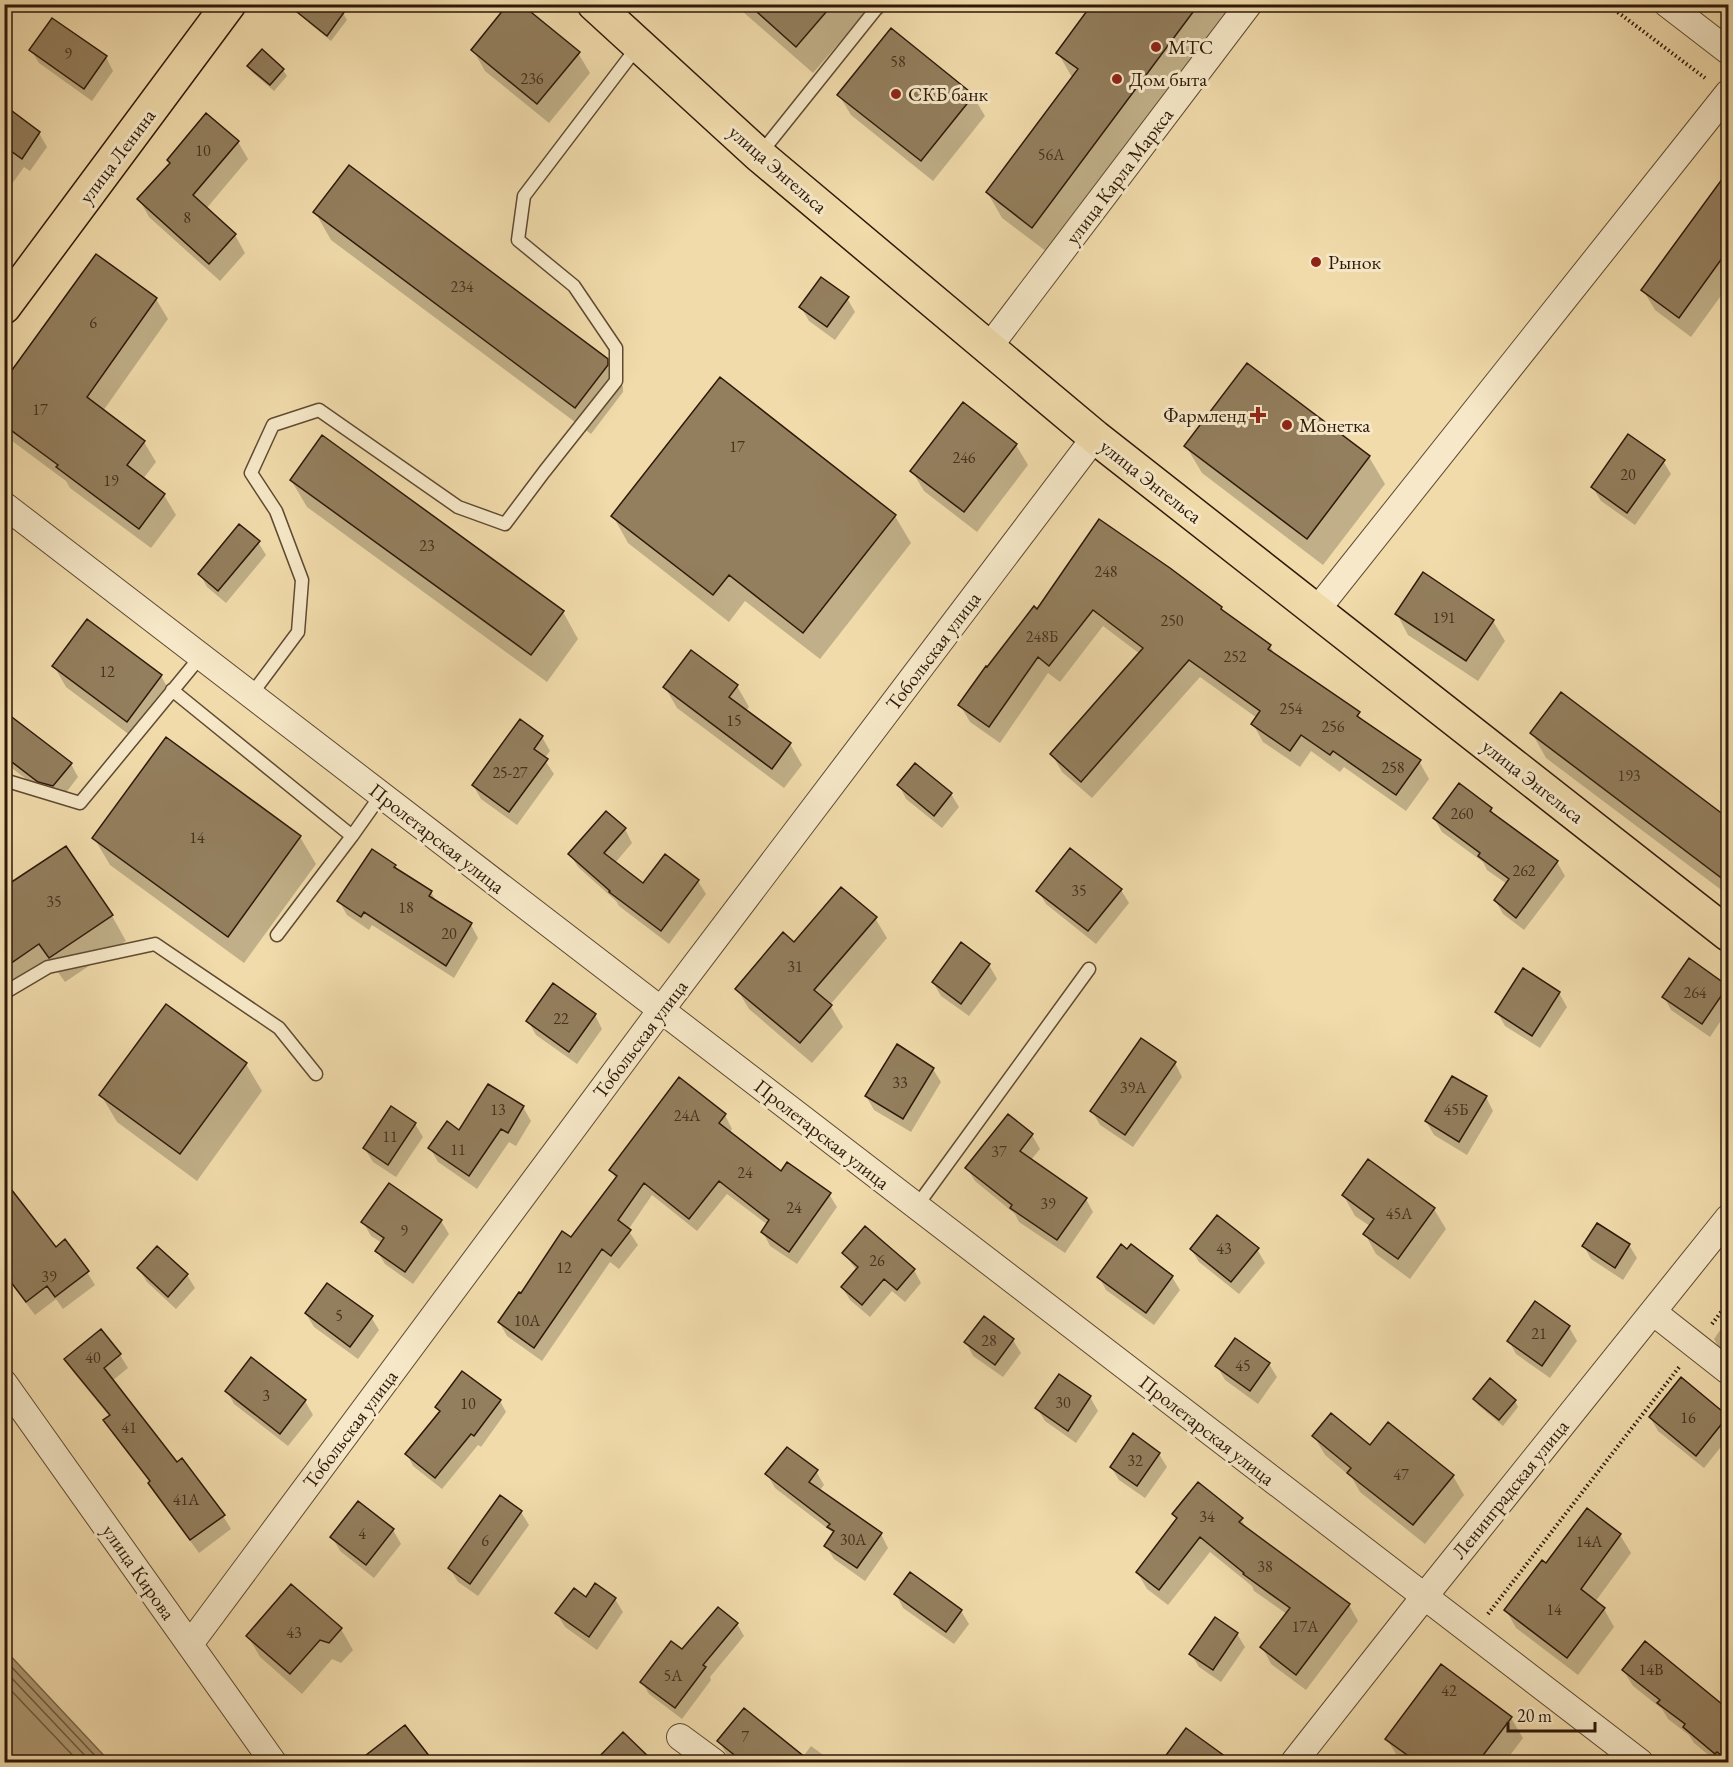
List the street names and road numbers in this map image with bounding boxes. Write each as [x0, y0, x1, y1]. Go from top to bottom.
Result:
street label: улица Ленина [73, 103, 161, 209]
street label: улица Карла Маркса [1059, 103, 1179, 249]
street label: улица Энгельса [723, 119, 833, 219]
street label: улица Энгельса [1095, 433, 1207, 529]
street label: Тобольская улица [880, 586, 986, 716]
street label: улица Энгельса [1477, 733, 1589, 829]
street label: Пролетарская улица [364, 777, 510, 899]
street label: Тобольская улица [587, 974, 693, 1104]
street label: Пролетарская улица [749, 1073, 895, 1195]
street label: Тобольская улица [297, 1364, 403, 1494]
street label: Пролетарская улица [1134, 1369, 1280, 1491]
street label: Ленинградская улица [1446, 1414, 1574, 1564]
street label: улица Кирова [96, 1519, 182, 1625]

